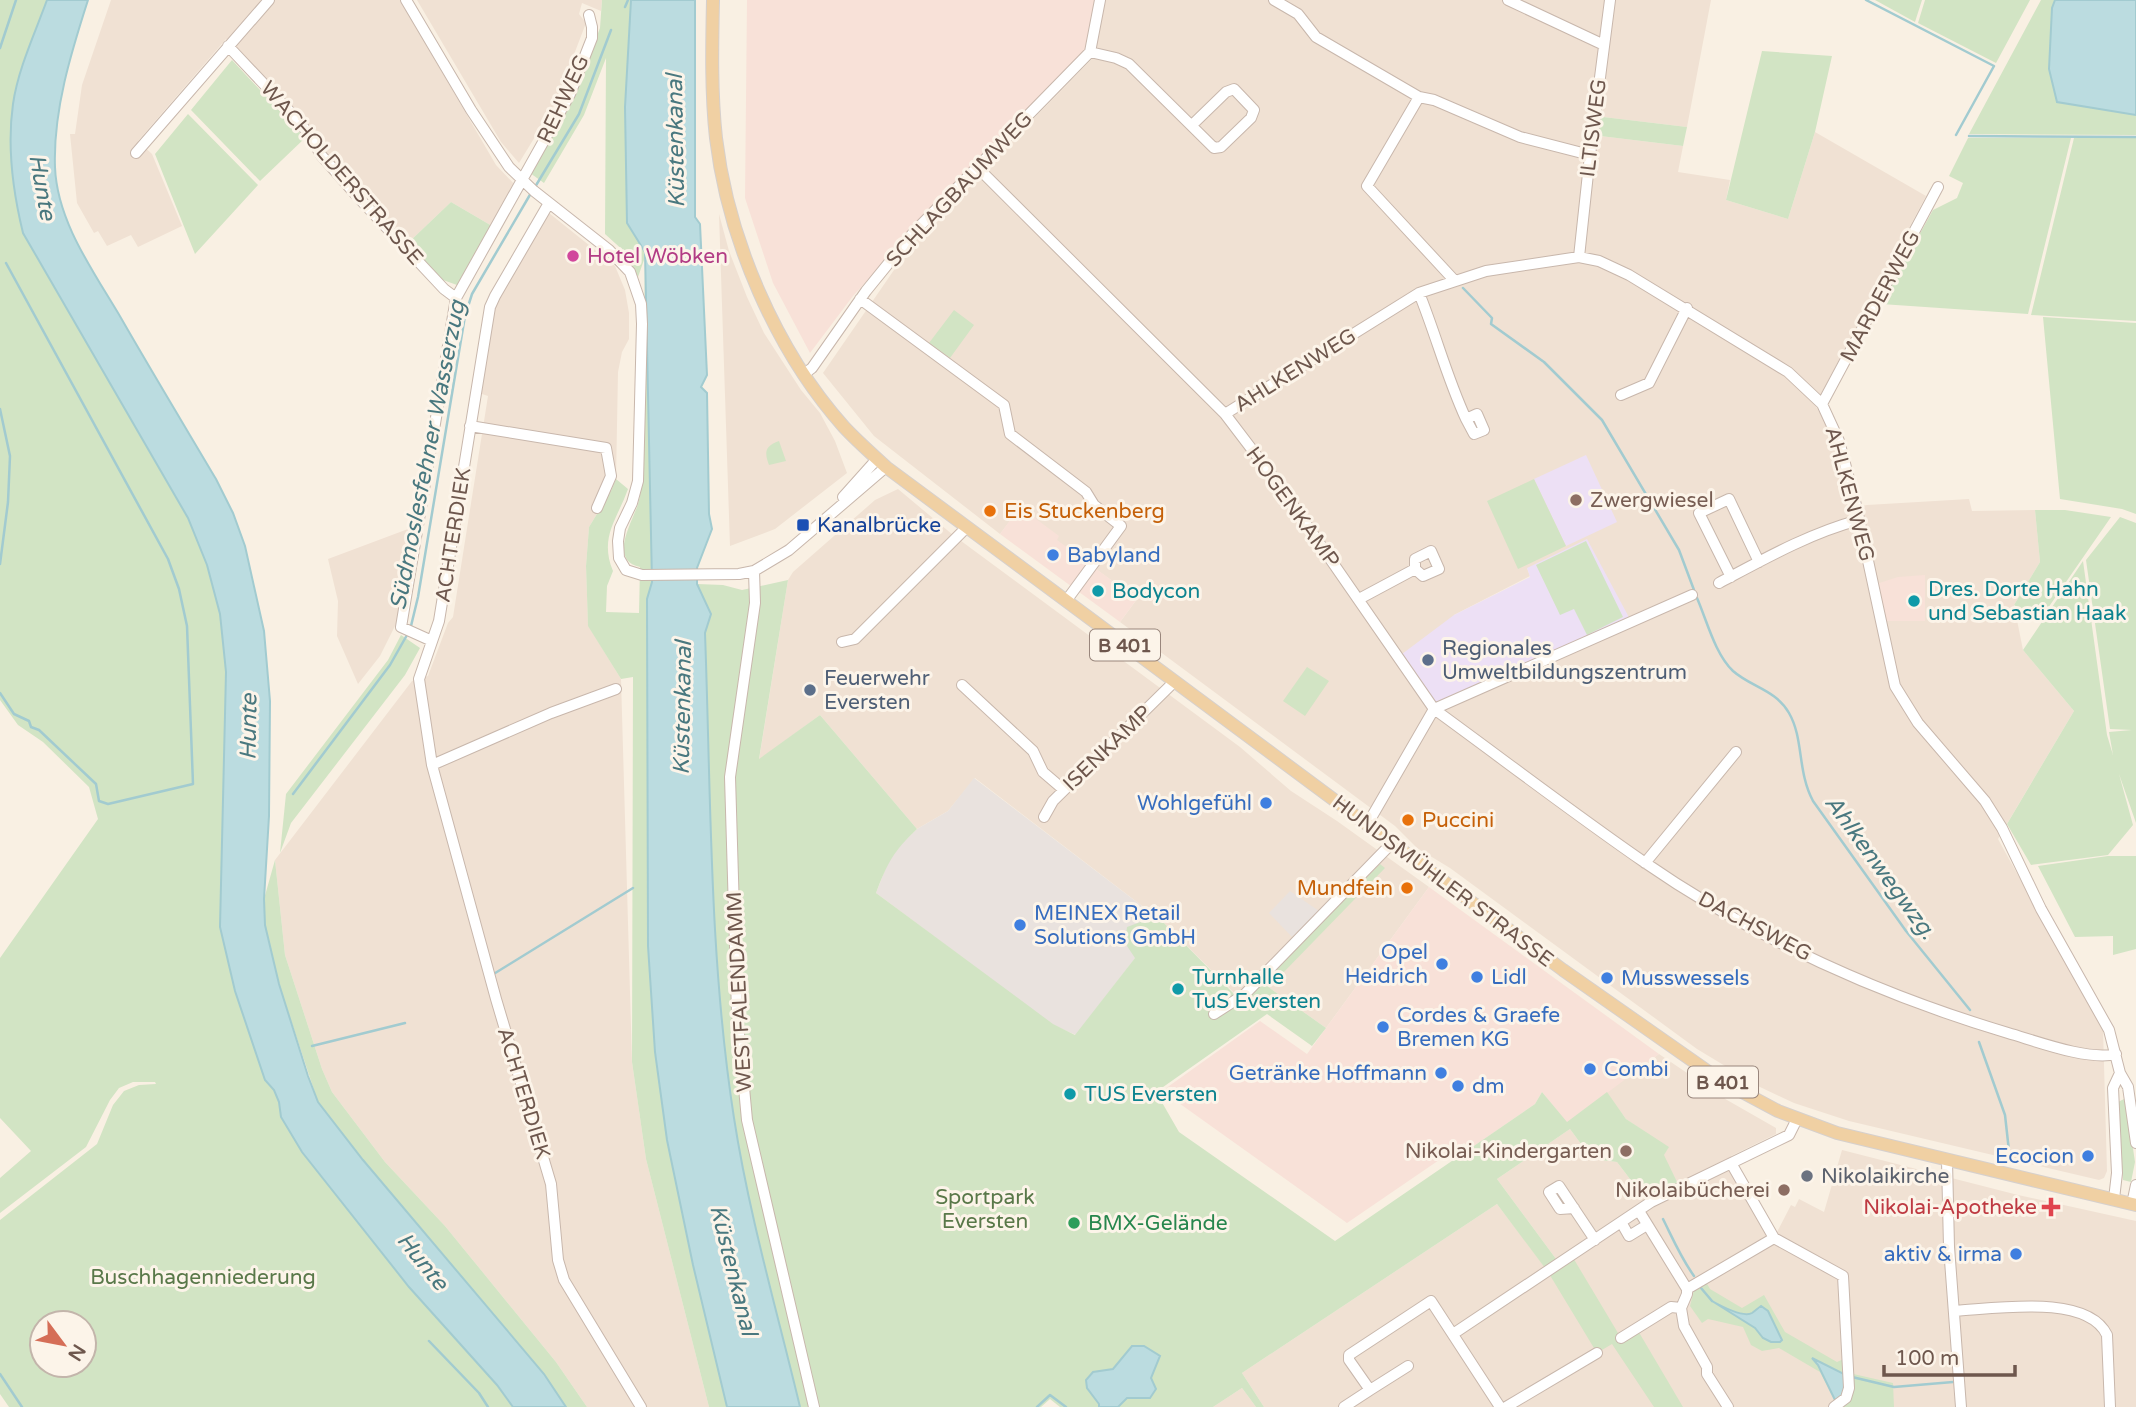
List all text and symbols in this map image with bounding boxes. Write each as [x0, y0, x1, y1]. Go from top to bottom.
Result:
street label: REHWEG [532, 51, 595, 147]
water label: Küstenkanal [661, 72, 691, 208]
street label: WACHOLDERSTRASSE [255, 76, 428, 270]
street label: ILTISWEG [1575, 78, 1612, 179]
street label: SCHLAGBAUMWEG [881, 107, 1038, 272]
water label: Hunte [22, 152, 62, 224]
street label: MARDERWEG [1835, 226, 1926, 366]
place label: Hotel Wöbken [587, 244, 728, 269]
marker: Hotel Wöbken [565, 248, 581, 264]
water label: Südmoslesfehner Wasserzug [384, 297, 472, 612]
street label: AHLKENWEG [1230, 323, 1361, 418]
street label: AHLKENWEG [1820, 424, 1879, 564]
street label: HOGENKAMP [1241, 442, 1345, 572]
street label: ACHTERDIEK [430, 466, 476, 604]
place label: Zwergwiesel [1590, 488, 1714, 513]
marker: Zwergwiesel [1568, 492, 1584, 508]
place label: Eis Stuckenberg [1004, 499, 1165, 524]
marker: Eis Stuckenberg [982, 503, 998, 519]
place label: Kanalbrücke [817, 513, 941, 538]
marker: Kanalbrücke [795, 517, 811, 533]
place label: Babyland [1067, 543, 1161, 568]
marker: Babyland [1045, 547, 1061, 563]
place label: Dres. Dorte Hahn und Sebastian Haak [1928, 577, 2126, 626]
place label: Bodycon [1112, 579, 1200, 604]
marker: Bodycon [1090, 583, 1106, 599]
marker: Dres. Dorte Hahn und Sebastian Haak [1906, 593, 1922, 609]
road number: B 401 [1090, 630, 1160, 660]
place label: Regionales Umweltbildungszentrum [1442, 636, 1687, 685]
water label: Küstenkanal [668, 639, 698, 775]
marker: Regionales Umweltbildungszentrum [1420, 652, 1436, 668]
place label: Feuerwehr Eversten [824, 666, 930, 715]
marker: Feuerwehr Eversten [802, 682, 818, 698]
water label: Hunte [234, 692, 264, 760]
street label: ISENKAMP [1058, 700, 1157, 797]
street label: HUNDSMÜHLER STRASSE [1327, 790, 1558, 973]
water label: Ahlkenwegwzg. [1818, 790, 1942, 945]
place label: Wohlgefühl [1137, 791, 1252, 816]
marker: Wohlgefühl [1258, 795, 1274, 811]
place label: Puccini [1422, 808, 1494, 833]
marker: Puccini [1400, 812, 1416, 828]
place label: Mundfein [1297, 876, 1393, 901]
marker: Mundfein [1399, 880, 1415, 896]
street label: DACHSWEG [1694, 886, 1816, 967]
street label: WESTFALENDAMM [722, 891, 757, 1093]
place label: MEINEX Retail Solutions GmbH [1034, 901, 1196, 950]
marker: MEINEX Retail Solutions GmbH [1012, 917, 1028, 933]
place label: Opel Heidrich [1345, 940, 1428, 989]
marker: Opel Heidrich [1434, 956, 1450, 972]
place label: Turnhalle TuS Eversten [1192, 965, 1321, 1014]
place label: Lidl [1491, 965, 1527, 990]
place label: Musswessels [1621, 966, 1750, 991]
marker: Lidl [1469, 969, 1485, 985]
marker: Musswessels [1599, 970, 1615, 986]
marker: Turnhalle TuS Eversten [1170, 981, 1186, 997]
place label: Cordes & Graefe Bremen KG [1397, 1003, 1560, 1052]
marker: Cordes & Graefe Bremen KG [1375, 1019, 1391, 1035]
street label: ACHTERDIEK [492, 1024, 555, 1162]
place label: Combi [1604, 1057, 1669, 1082]
place label: Getränke Hoffmann [1229, 1061, 1427, 1086]
marker: Combi [1582, 1061, 1598, 1077]
marker: Getränke Hoffmann [1433, 1065, 1449, 1081]
road number: B 401 [1688, 1066, 1758, 1098]
place label: dm [1472, 1074, 1505, 1099]
marker: dm [1450, 1078, 1466, 1094]
place label: TUS Eversten [1084, 1082, 1218, 1107]
marker: TUS Eversten [1062, 1086, 1078, 1102]
place label: Nikolai-Kindergarten [1405, 1139, 1612, 1164]
marker: Nikolai-Kindergarten [1618, 1143, 1634, 1159]
place label: Ecocion [1995, 1144, 2074, 1169]
marker: Ecocion [2080, 1148, 2096, 1164]
place label: Nikolaikirche [1821, 1164, 1950, 1189]
marker: Nikolaikirche [1799, 1168, 1815, 1184]
place label: Nikolaibücherei [1615, 1178, 1770, 1203]
marker: Nikolaibücherei [1776, 1182, 1792, 1198]
park label: Sportpark Eversten [935, 1185, 1035, 1234]
place label: Nikolai-Apotheke [1863, 1195, 2037, 1220]
marker: Nikolai-Apotheke [2043, 1199, 2059, 1215]
water label: Küstenkanal [703, 1202, 763, 1341]
place label: BMX-Gelände [1088, 1211, 1228, 1236]
marker: BMX-Gelände [1066, 1215, 1082, 1231]
water label: Hunte [390, 1227, 455, 1298]
place label: aktiv & irma [1884, 1242, 2002, 1267]
marker: aktiv & irma [2008, 1246, 2024, 1262]
park label: Buschhagenniederung [90, 1265, 316, 1290]
north arrow [28, 1309, 98, 1379]
scale bar [1884, 1334, 2015, 1378]
text: N [63, 1340, 90, 1365]
text: 100 m [1895, 1346, 1959, 1371]

